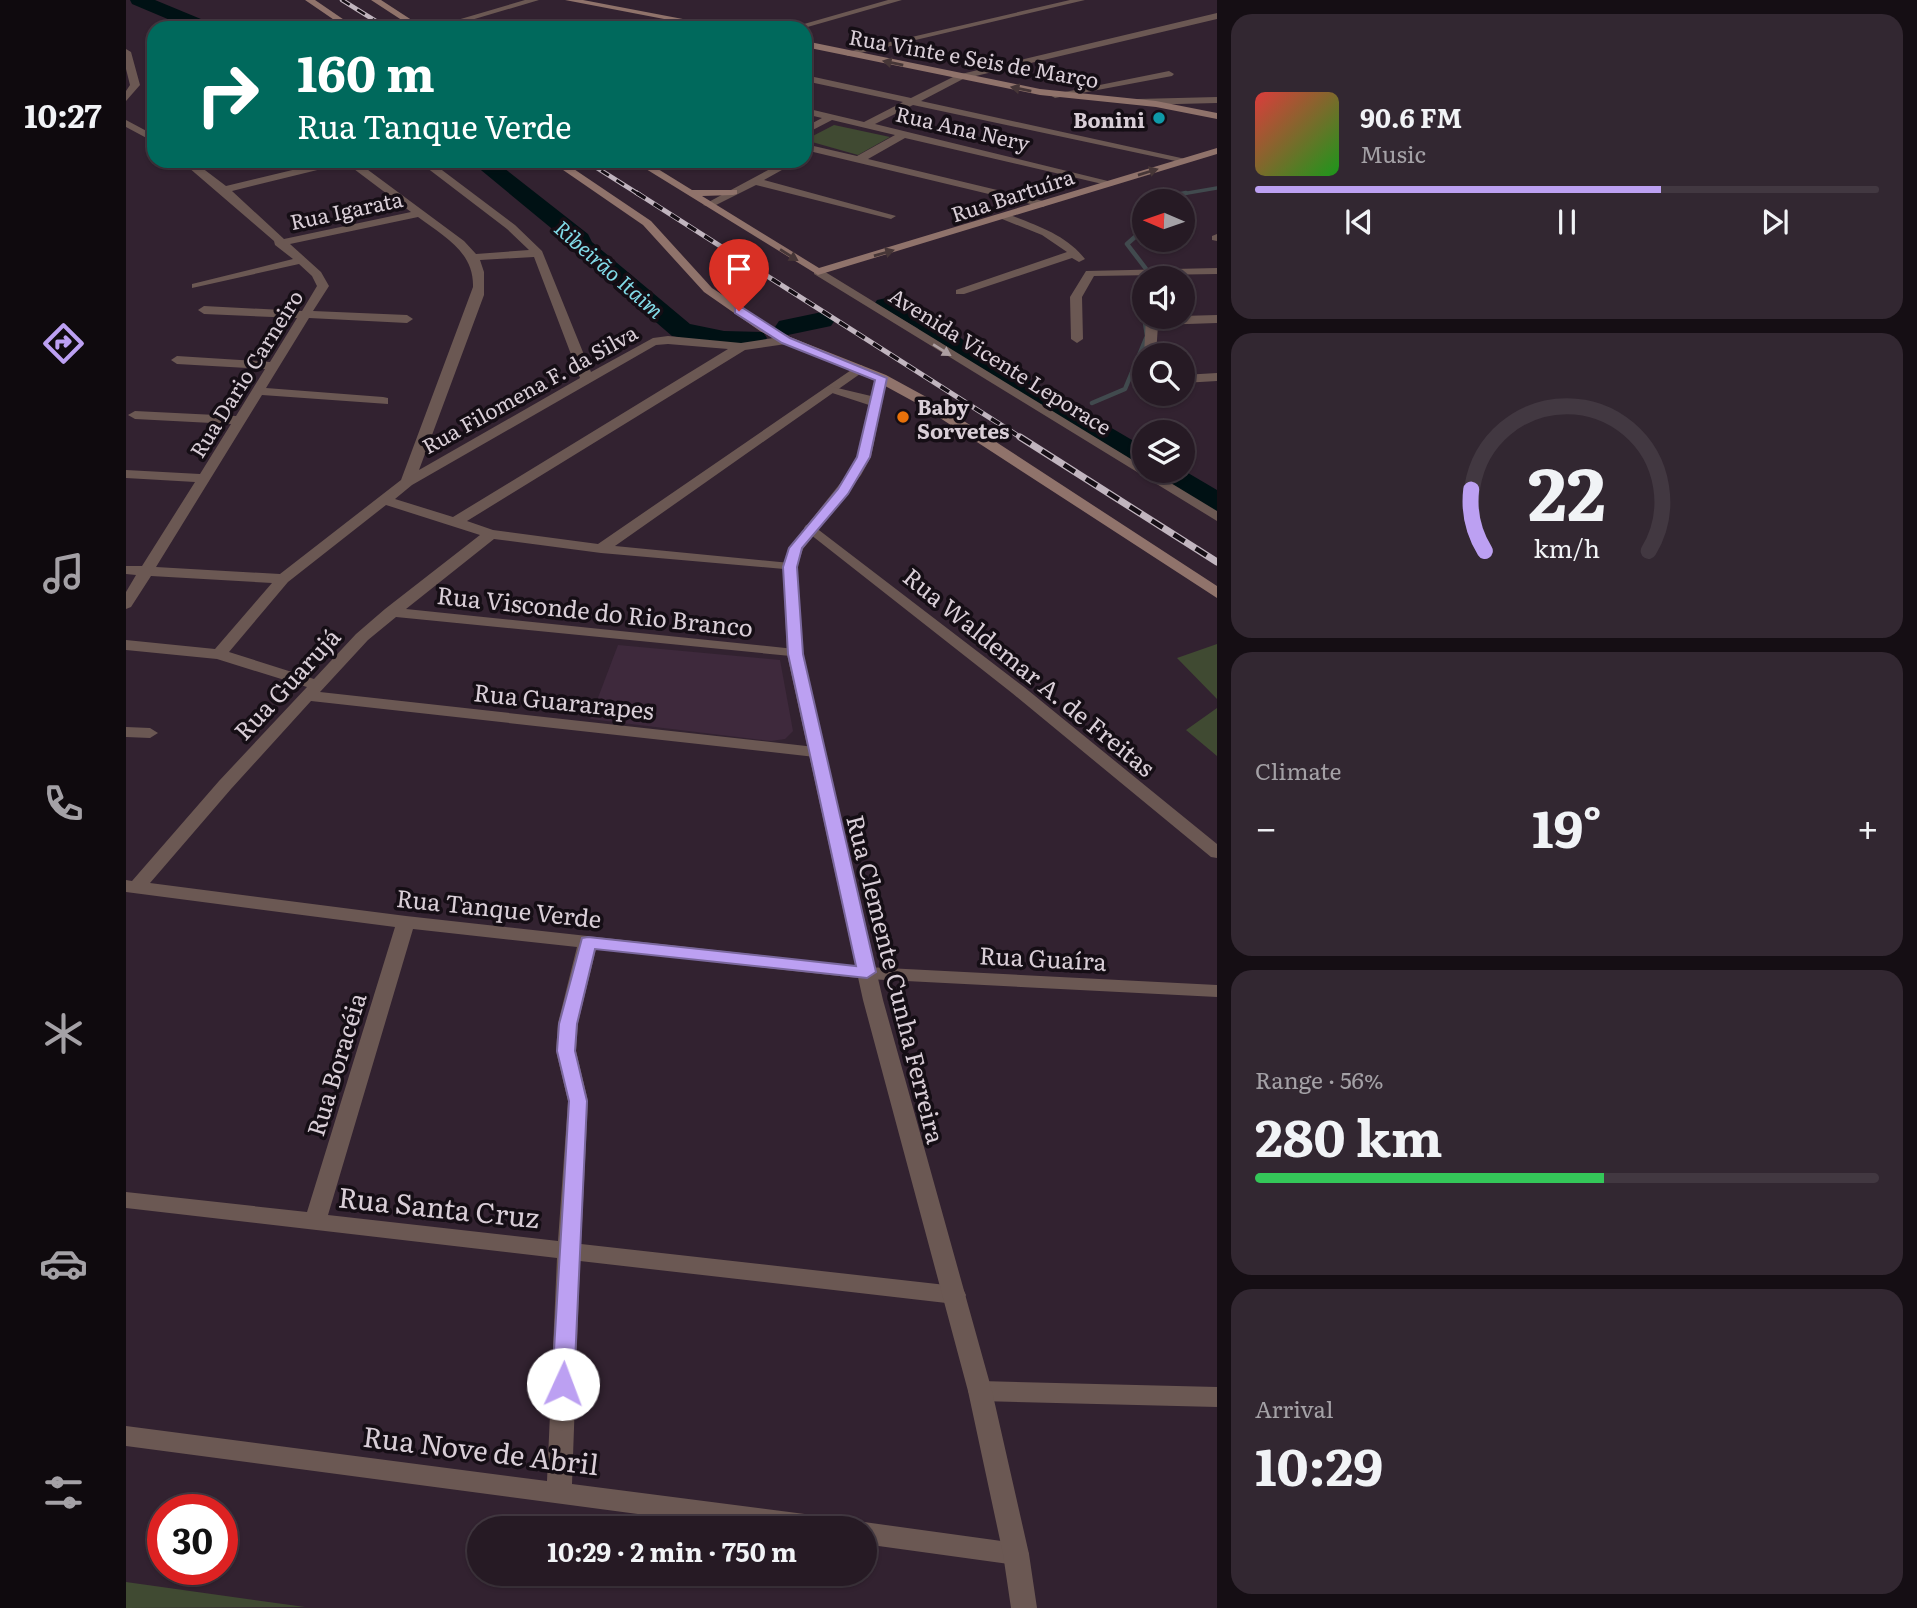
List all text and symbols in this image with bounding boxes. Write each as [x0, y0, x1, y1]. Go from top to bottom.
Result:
street label: Rua Vinte e Seis de Março [847, 20, 1101, 94]
text: 160 m [297, 34, 435, 107]
icon: right [182, 49, 273, 140]
one-way arrow [882, 58, 904, 69]
one-way arrow [1010, 83, 1032, 94]
text: 10:27 [24, 90, 102, 138]
street label: Rua Ana Nery [893, 97, 1034, 158]
text: 90.6 FM [1360, 97, 1462, 136]
text: Rua Tanque Verde [297, 101, 572, 149]
place label: Bonini [1073, 103, 1145, 134]
marker: Bonini [1151, 110, 1167, 126]
text: Music [1360, 136, 1426, 170]
street label: Rua Bartuíra [946, 159, 1078, 228]
one-way arrow [1137, 166, 1158, 176]
street label: Rua Igarata [287, 182, 406, 236]
north arrow [1132, 189, 1195, 252]
map controls [1132, 189, 1195, 483]
icon: previous [1340, 203, 1378, 241]
icon: pause [1548, 203, 1586, 241]
icon: next [1756, 203, 1794, 241]
water label: Ribeirão Itaim [548, 212, 672, 325]
pin [709, 239, 769, 311]
one-way arrow [779, 248, 799, 261]
one-way arrow [873, 248, 894, 258]
icon: arrive [720, 250, 758, 288]
button: sound [1132, 266, 1195, 329]
street label: Avenida Vicente Leporace [884, 279, 1118, 441]
street label: Rua Dario Carneiro [181, 283, 309, 463]
street label: Rua Filomena F. da Silva [416, 315, 643, 460]
icon: directions [39, 319, 88, 368]
button: search [1132, 343, 1195, 406]
one-way arrow [932, 344, 952, 357]
place label: Baby Sorvetes [917, 390, 1010, 445]
marker: Baby Sorvetes [895, 409, 911, 425]
button: layers [1132, 420, 1195, 483]
text: 22 [1528, 436, 1606, 544]
text: km/h [1534, 529, 1600, 566]
icon: music [39, 549, 88, 598]
street label: Rua Waldemar A. de Freitas [897, 558, 1163, 784]
street label: Rua Visconde do Rio Branco [435, 576, 755, 644]
street label: Rua Guarujá [225, 619, 347, 747]
street label: Rua Guararapes [472, 673, 656, 727]
text: Climate [1255, 753, 1341, 787]
icon: phone [39, 779, 88, 828]
text: 19° [1532, 787, 1602, 864]
text: − [1255, 797, 1277, 854]
text: + [1857, 797, 1879, 854]
street label: Rua Clemente Cunha Ferreira [839, 811, 955, 1147]
street label: Rua Tanque Verde [395, 879, 603, 935]
street label: Rua Guaíra [978, 936, 1108, 978]
street label: Rua Boracéia [297, 988, 373, 1140]
icon: climate [39, 1009, 88, 1058]
text: Range · 56% [1255, 1062, 1384, 1096]
text: 280 km [1255, 1096, 1443, 1173]
street label: Rua Santa Cruz [336, 1175, 542, 1237]
icon: car [39, 1239, 88, 1288]
position arrow [526, 1347, 600, 1421]
text: Arrival [1255, 1391, 1334, 1425]
street label: Rua Nove de Abril [361, 1414, 601, 1484]
text: 10:29 [1255, 1425, 1383, 1502]
icon: filters [39, 1468, 88, 1517]
speed limit sign: 30 [147, 1494, 238, 1585]
text: 10:29 · 2 min · 750 m [547, 1531, 797, 1570]

